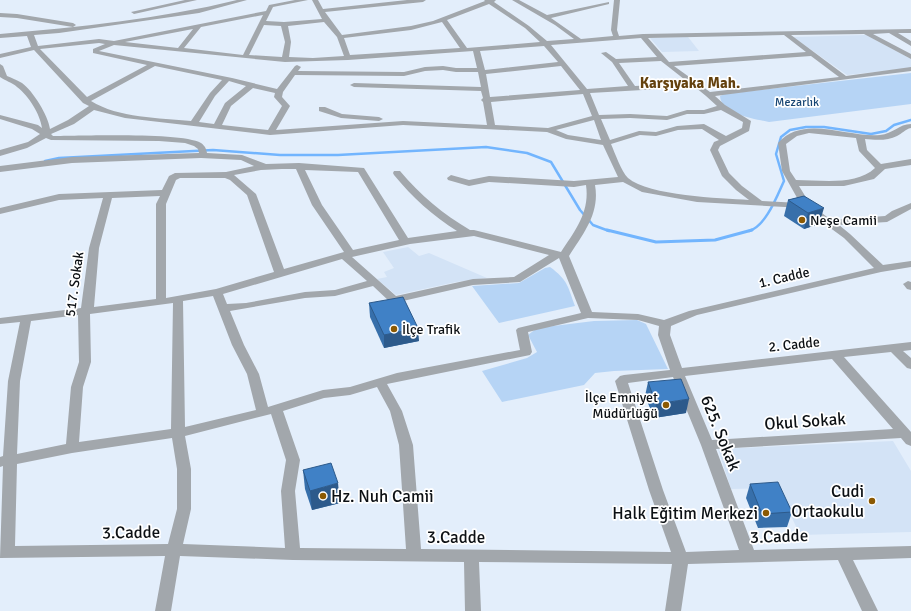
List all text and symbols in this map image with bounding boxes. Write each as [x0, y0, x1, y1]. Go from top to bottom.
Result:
district label: Karşıyaka Mah. [640, 74, 740, 92]
park label: Mezarlık [775, 95, 819, 110]
place label: Neşe Camii [810, 212, 877, 229]
marker: Neşe Camii [797, 215, 807, 225]
street label: 517. Sokak [62, 250, 87, 318]
street label: 1. Cadde [757, 263, 811, 292]
place label: İlçe Trafik [402, 321, 460, 338]
marker: İlçe Trafik [389, 324, 399, 334]
street label: 2. Cadde [768, 333, 821, 356]
place label: İlçe Emniyet Müdürlüğü [585, 389, 658, 422]
street label: 625. Sokak [696, 392, 745, 475]
marker: İlçe Emniyet Müdürlüğü [661, 400, 671, 410]
street label: Okul Sokak [764, 408, 847, 435]
place label: Cudi Ortaokulu [791, 481, 864, 522]
place label: Hz. Nuh Camii [331, 486, 434, 507]
marker: Hz. Nuh Camii [318, 491, 328, 501]
marker: Cudi Ortaokulu [867, 496, 877, 506]
place label: Halk Eğitim Merkezi [612, 503, 758, 524]
marker: Halk Eğitim Merkezi [761, 508, 771, 518]
street label: 3.Cadde [102, 521, 160, 544]
street label: 3.Cadde [749, 525, 809, 548]
street label: 3.Cadde [427, 527, 485, 548]

